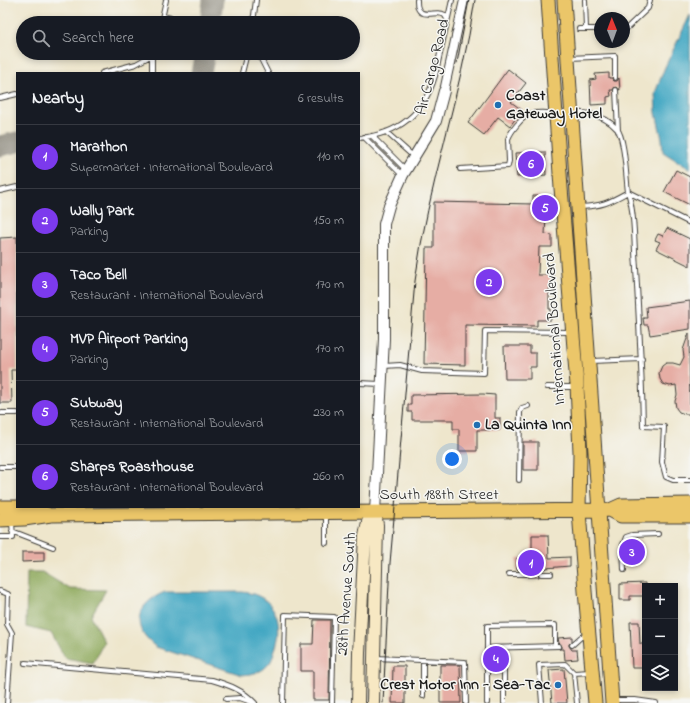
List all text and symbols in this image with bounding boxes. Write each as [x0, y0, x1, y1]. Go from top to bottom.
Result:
north arrow [594, 12, 630, 48]
search box [16, 16, 360, 60]
street label: Air Cargo Road [409, 16, 457, 118]
icon: search [30, 27, 52, 49]
text: Search here [62, 27, 134, 49]
place label: Coast Gateway Hotel [506, 84, 602, 127]
text: Nearby [32, 86, 84, 111]
text: 6 results [298, 89, 344, 108]
marker: Coast Gateway Hotel [493, 100, 503, 110]
text: Marathon [70, 136, 127, 158]
text: 1 [43, 147, 47, 166]
text: 110 m [317, 147, 344, 166]
pin: 6 [518, 149, 544, 179]
text: Supermarket · International Boulevard [70, 158, 273, 177]
pin: 5 [532, 193, 558, 223]
text: Wally Park [70, 200, 134, 222]
text: 2 [42, 211, 48, 230]
text: 150 m [313, 211, 344, 230]
text: Parking [70, 222, 108, 241]
street label: International Boulevard [538, 252, 572, 406]
text: Taco Bell [70, 264, 127, 286]
pin: 2 [476, 267, 502, 297]
text: 3 [42, 275, 48, 294]
text: 170 m [316, 275, 344, 294]
text: Restaurant · International Boulevard [70, 286, 263, 305]
text: MVP Airport Parking [70, 328, 188, 350]
text: 4 [42, 339, 48, 358]
text: 170 m [316, 339, 344, 358]
text: Parking [70, 350, 108, 369]
text: Subway [70, 392, 122, 414]
text: 5 [41, 403, 49, 422]
text: 230 m [313, 403, 344, 422]
place label: La Quinta Inn [485, 413, 571, 437]
text: Restaurant · International Boulevard [70, 414, 263, 433]
marker: La Quinta Inn [472, 420, 482, 430]
your location [442, 449, 462, 469]
text: Sharps Roasthouse [70, 456, 194, 478]
text: 6 [42, 467, 48, 486]
text: 260 m [313, 467, 344, 486]
text: Restaurant · International Boulevard [70, 478, 263, 497]
street label: South 188th Street [379, 483, 499, 507]
street label: 28th Avenue South [331, 532, 363, 656]
pin: 3 [619, 537, 645, 567]
pin: 1 [518, 548, 544, 578]
map controls [642, 583, 678, 691]
button: + [642, 583, 678, 619]
button: − [642, 619, 678, 655]
pin: 4 [483, 644, 509, 674]
button: layers [642, 655, 678, 691]
place label: Crest Motor Inn - Sea-Tac [380, 673, 551, 697]
marker: Crest Motor Inn - Sea-Tac [553, 680, 563, 690]

